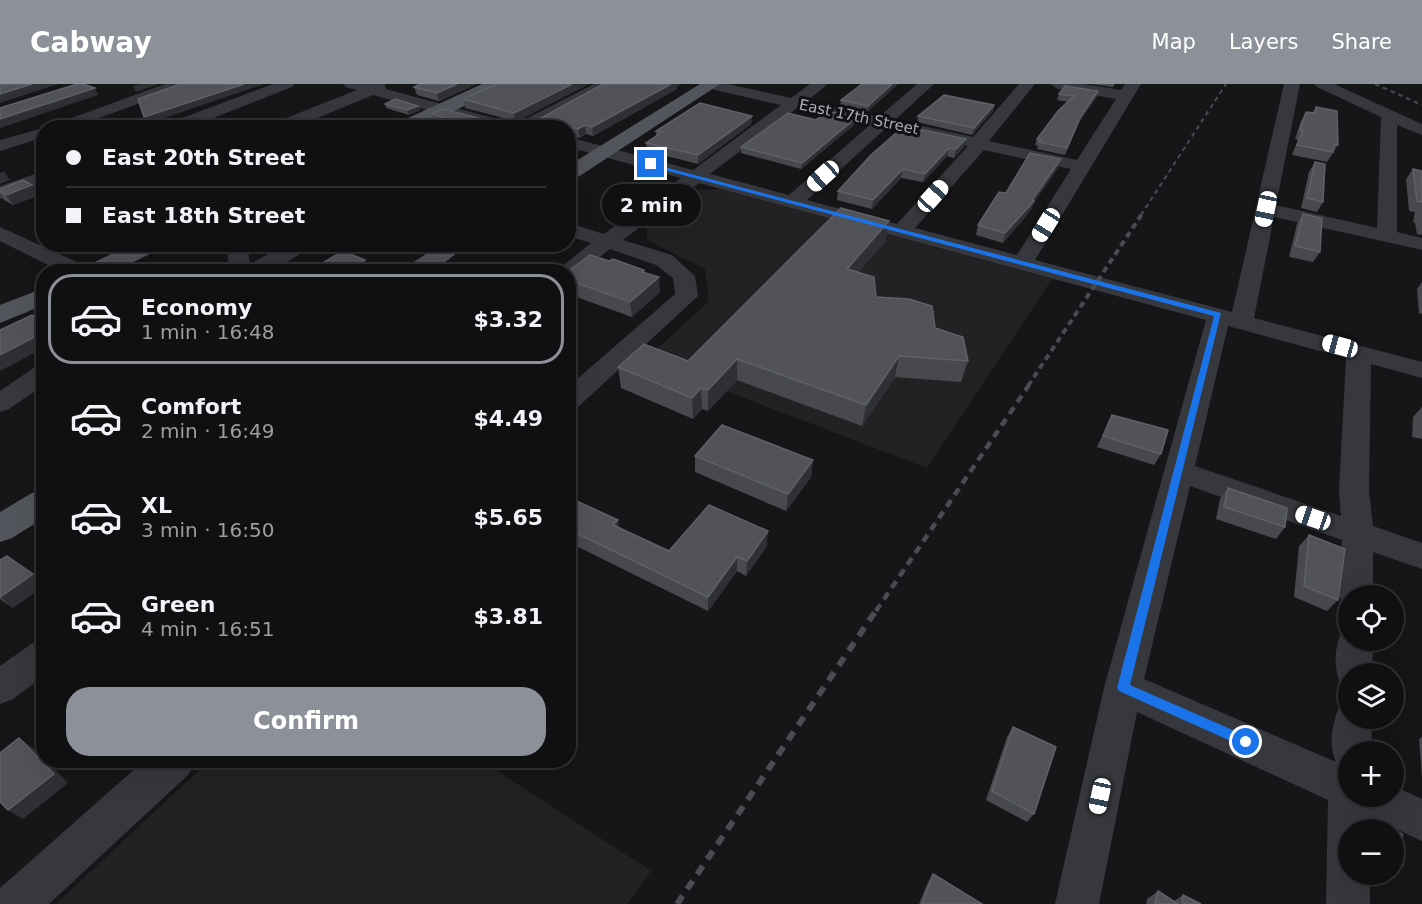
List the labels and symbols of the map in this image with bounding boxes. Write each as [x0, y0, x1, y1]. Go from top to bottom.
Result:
street label: East 17th Street [797, 96, 921, 139]
route end [637, 150, 664, 177]
car [804, 157, 842, 195]
car [914, 177, 952, 215]
callout: 2 min [602, 185, 700, 227]
car [1253, 190, 1279, 228]
car [1029, 205, 1063, 245]
car [1320, 333, 1360, 359]
car [1293, 504, 1333, 532]
route start [1232, 728, 1259, 755]
car [1087, 777, 1113, 815]

